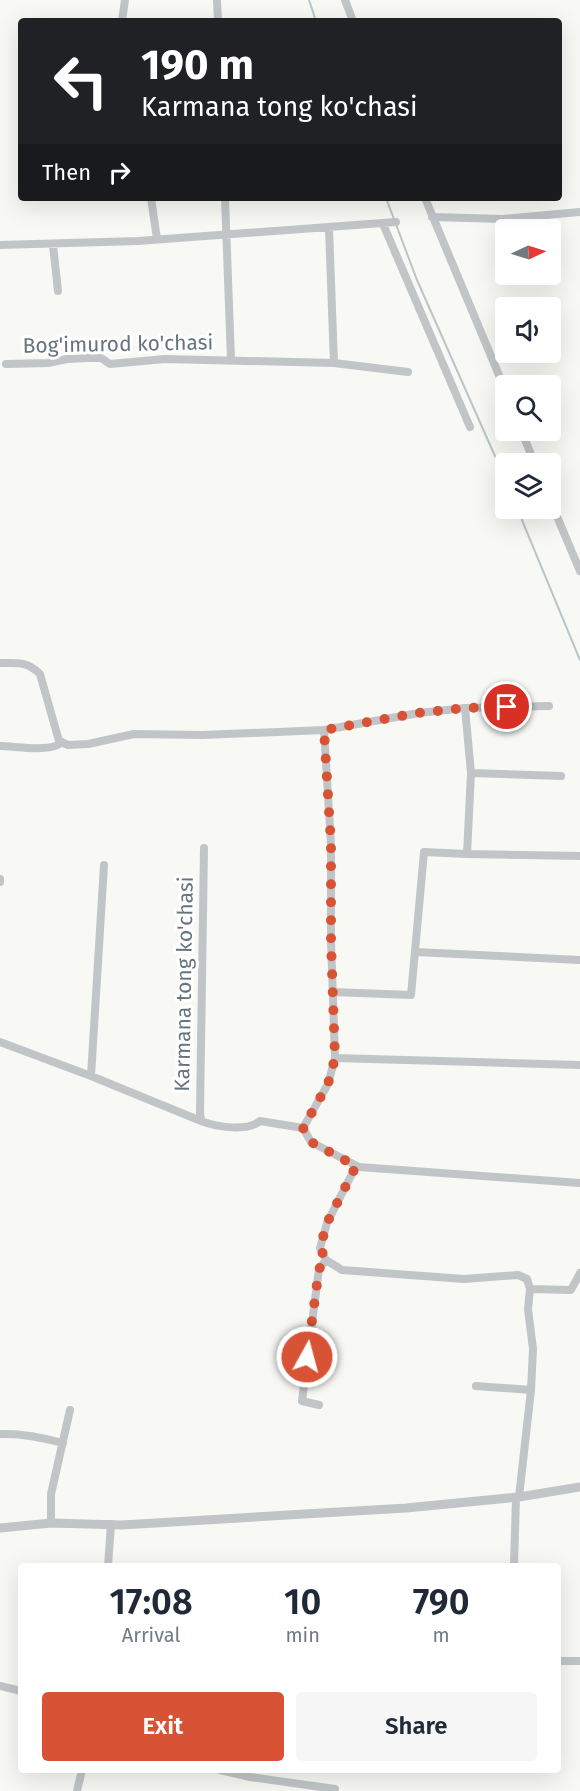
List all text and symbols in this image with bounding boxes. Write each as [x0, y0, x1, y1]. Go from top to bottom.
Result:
text: 190 m [141, 40, 254, 90]
icon: left [42, 42, 120, 120]
text: Karmana tong ko'chasi [141, 91, 418, 123]
icon: right [103, 156, 136, 189]
text: Then [42, 159, 91, 186]
north arrow [495, 219, 561, 285]
map controls [495, 219, 561, 519]
button: sound [495, 297, 561, 363]
street label: Bog'imurod ko'chasi [22, 329, 214, 359]
button: search [495, 375, 561, 441]
button: layers [495, 453, 561, 519]
pin [481, 681, 532, 732]
icon: arrive [490, 690, 523, 723]
street label: Karmana tong ko'chasi [169, 876, 199, 1092]
position arrow [275, 1325, 339, 1389]
text: 17:08 [109, 1580, 193, 1624]
text: 10 [284, 1580, 321, 1624]
text: 790 [413, 1580, 470, 1624]
text: Arrival [122, 1623, 180, 1647]
text: min [285, 1623, 320, 1647]
text: m [433, 1623, 450, 1647]
button: Exit [42, 1692, 284, 1761]
button: Share [296, 1692, 537, 1761]

